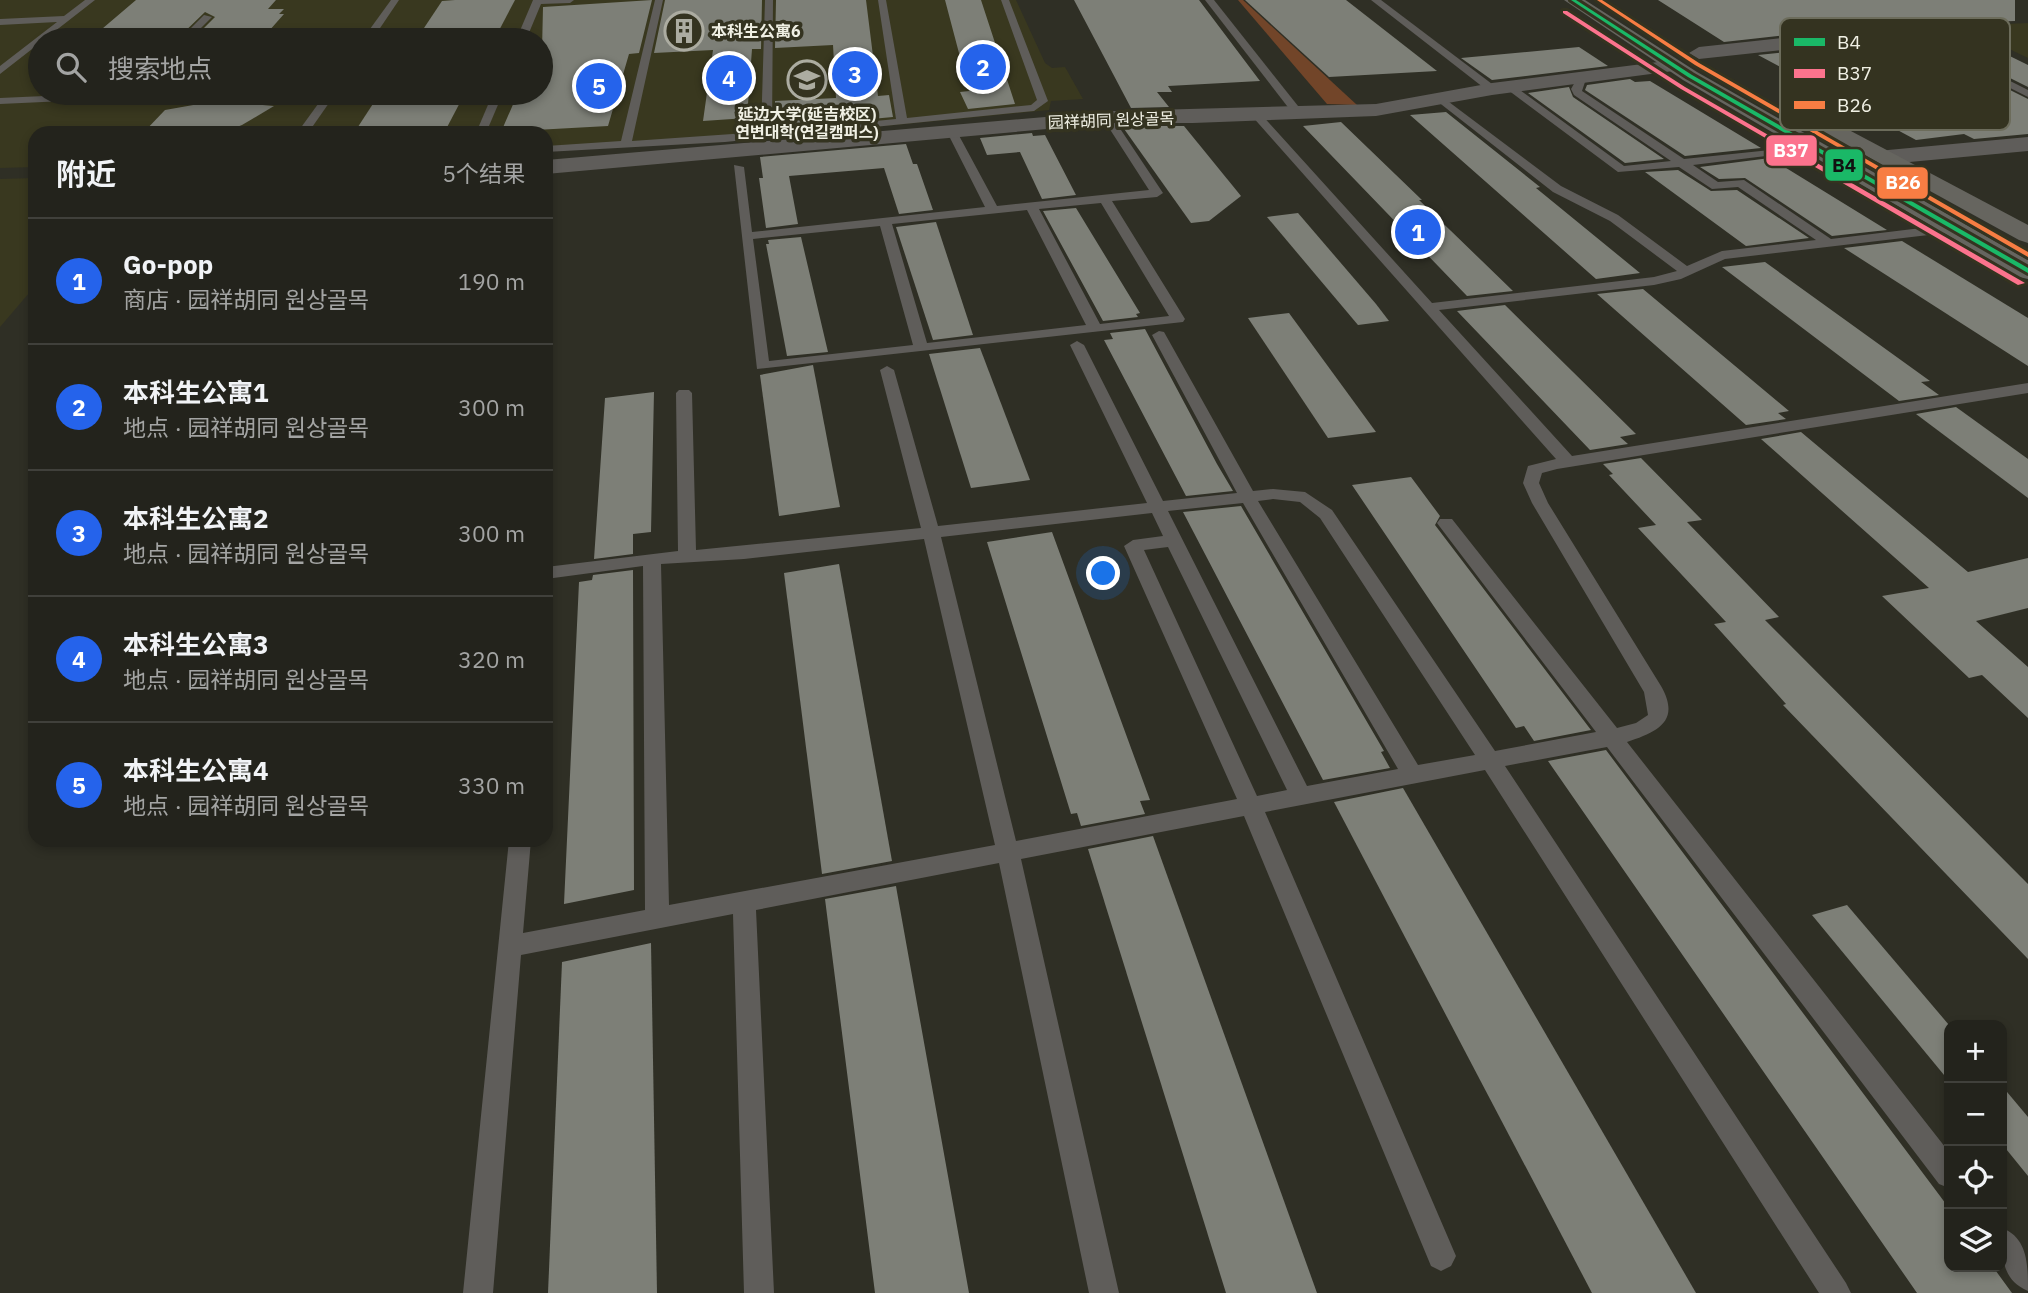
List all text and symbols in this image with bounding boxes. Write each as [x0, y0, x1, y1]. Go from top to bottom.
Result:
building icon: 本科生公寓6 [663, 10, 705, 52]
legend [1780, 18, 2010, 130]
place label: 本科生公寓6 [711, 21, 801, 41]
search box [28, 28, 553, 105]
text: B4 [1837, 30, 1861, 54]
pin: 2 [960, 41, 1006, 93]
icon: search [52, 48, 90, 86]
pin: 3 [832, 48, 878, 100]
text: 搜索地点 [108, 51, 212, 85]
pin: 4 [706, 52, 752, 104]
school or university icon: 延边大学(延吉校区) 연변대학(연길캠퍼스) [786, 59, 828, 101]
pin: 5 [576, 60, 622, 112]
text: B37 [1837, 61, 1872, 85]
text: B26 [1837, 93, 1872, 117]
place label: 延边大学(延吉校区) 연변대학(연길캠퍼스) [735, 104, 879, 142]
street label: 园祥胡同 원상골목 [1047, 108, 1175, 132]
line badge: B37 [1765, 134, 1818, 167]
text: B37 [1773, 138, 1809, 162]
line badge: B4 [1824, 148, 1864, 182]
text: B4 [1832, 153, 1856, 177]
text: 附近 [56, 154, 116, 193]
text: 5个结果 [442, 158, 525, 188]
line badge: B26 [1876, 166, 1929, 200]
text: B26 [1885, 170, 1921, 194]
pin: 1 [1395, 206, 1441, 258]
text: Go-pop [123, 247, 213, 281]
text: 1 [72, 266, 86, 296]
text: 190 m [458, 266, 525, 296]
text: 商店 · 园祥胡同 원상골목 [123, 284, 369, 314]
text: 本科生公寓1 [123, 375, 269, 409]
text: 2 [72, 392, 86, 422]
text: 300 m [458, 392, 525, 422]
text: 地点 · 园祥胡同 원상골목 [123, 412, 369, 442]
text: 本科生公寓2 [123, 501, 269, 535]
text: 3 [72, 518, 86, 548]
text: 300 m [458, 518, 525, 548]
text: 地点 · 园祥胡同 원상골목 [123, 538, 369, 568]
your location [1086, 556, 1120, 590]
text: 本科生公寓3 [123, 627, 269, 661]
text: 4 [72, 644, 86, 674]
text: 320 m [458, 644, 525, 674]
text: 地点 · 园祥胡同 원상골목 [123, 664, 369, 694]
text: 本科生公寓4 [123, 753, 269, 787]
text: 5 [72, 770, 86, 800]
text: 330 m [458, 770, 525, 800]
text: 地点 · 园祥胡同 원상골목 [123, 790, 369, 820]
map controls [1944, 1020, 2007, 1272]
button: + [1944, 1020, 2007, 1083]
button: − [1944, 1083, 2007, 1146]
button: locate [1944, 1146, 2007, 1209]
button: layers [1944, 1209, 2007, 1272]

